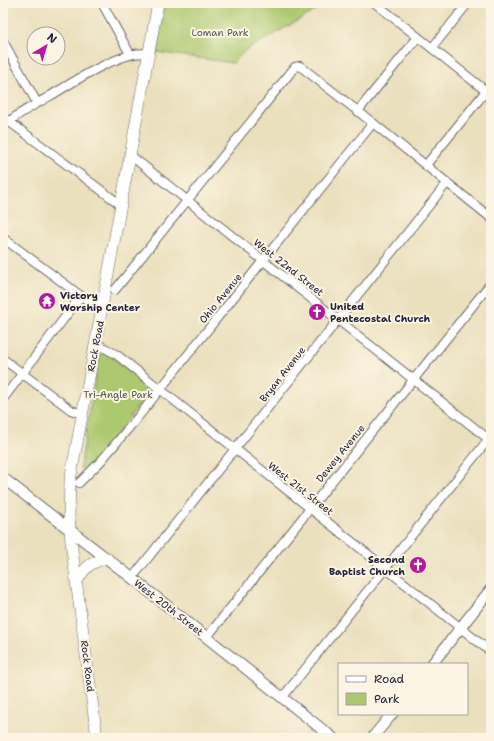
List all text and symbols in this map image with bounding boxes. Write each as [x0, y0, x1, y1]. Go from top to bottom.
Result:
north arrow [26, 26, 66, 66]
park label: Loman Park [191, 26, 249, 39]
text: N [44, 30, 60, 47]
street label: West 22nd Street [251, 236, 326, 299]
street label: Ohio Avenue [196, 270, 245, 326]
place label: Victory Worship Center [60, 289, 141, 314]
temple icon: Victory Worship Center [37, 291, 57, 311]
place label: United Pentecostal Church [330, 300, 431, 325]
church icon: United Pentecostal Church [307, 302, 327, 322]
street label: Rock Road [84, 319, 107, 373]
street label: Bryan Avenue [257, 344, 308, 405]
park label: Tri-Angle Park [83, 388, 153, 401]
street label: Dewey Avenue [313, 422, 368, 485]
street label: West 21st Street [265, 459, 336, 518]
place label: Second Baptist Church [329, 553, 405, 578]
church icon: Second Baptist Church [408, 555, 428, 575]
street label: West 20th Street [132, 576, 206, 638]
street label: Rock Road [78, 640, 97, 693]
legend [338, 663, 468, 715]
text: Road [374, 671, 405, 687]
text: Park [374, 691, 400, 707]

